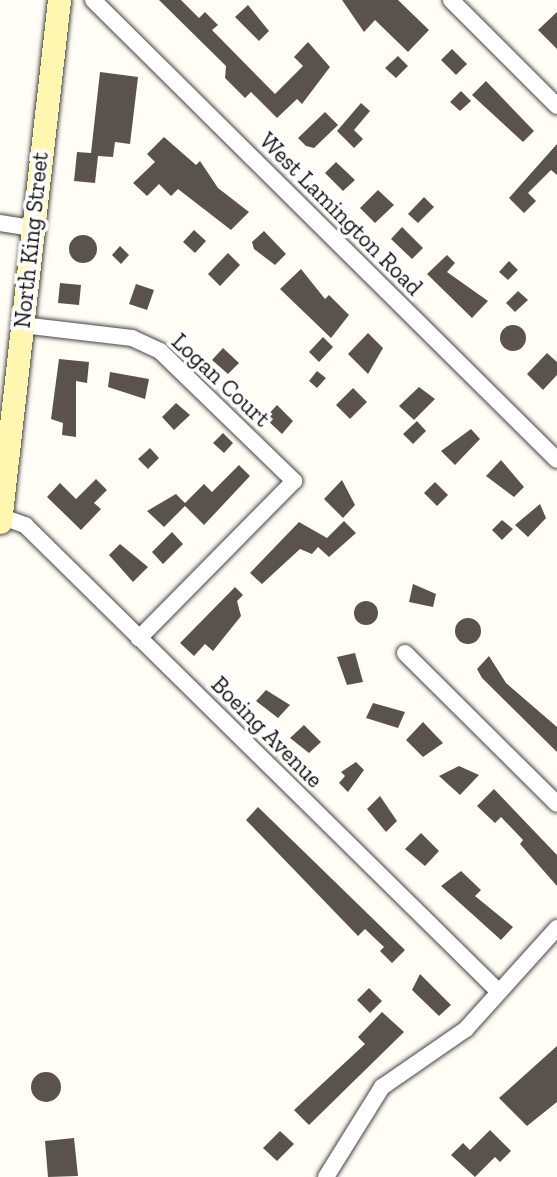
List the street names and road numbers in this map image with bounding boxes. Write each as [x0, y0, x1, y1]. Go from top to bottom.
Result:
street label: West Lamington Road [254, 127, 428, 301]
street label: North King Street [8, 150, 54, 330]
street label: Logan Court [166, 328, 276, 432]
street label: Boeing Avenue [205, 670, 329, 794]

